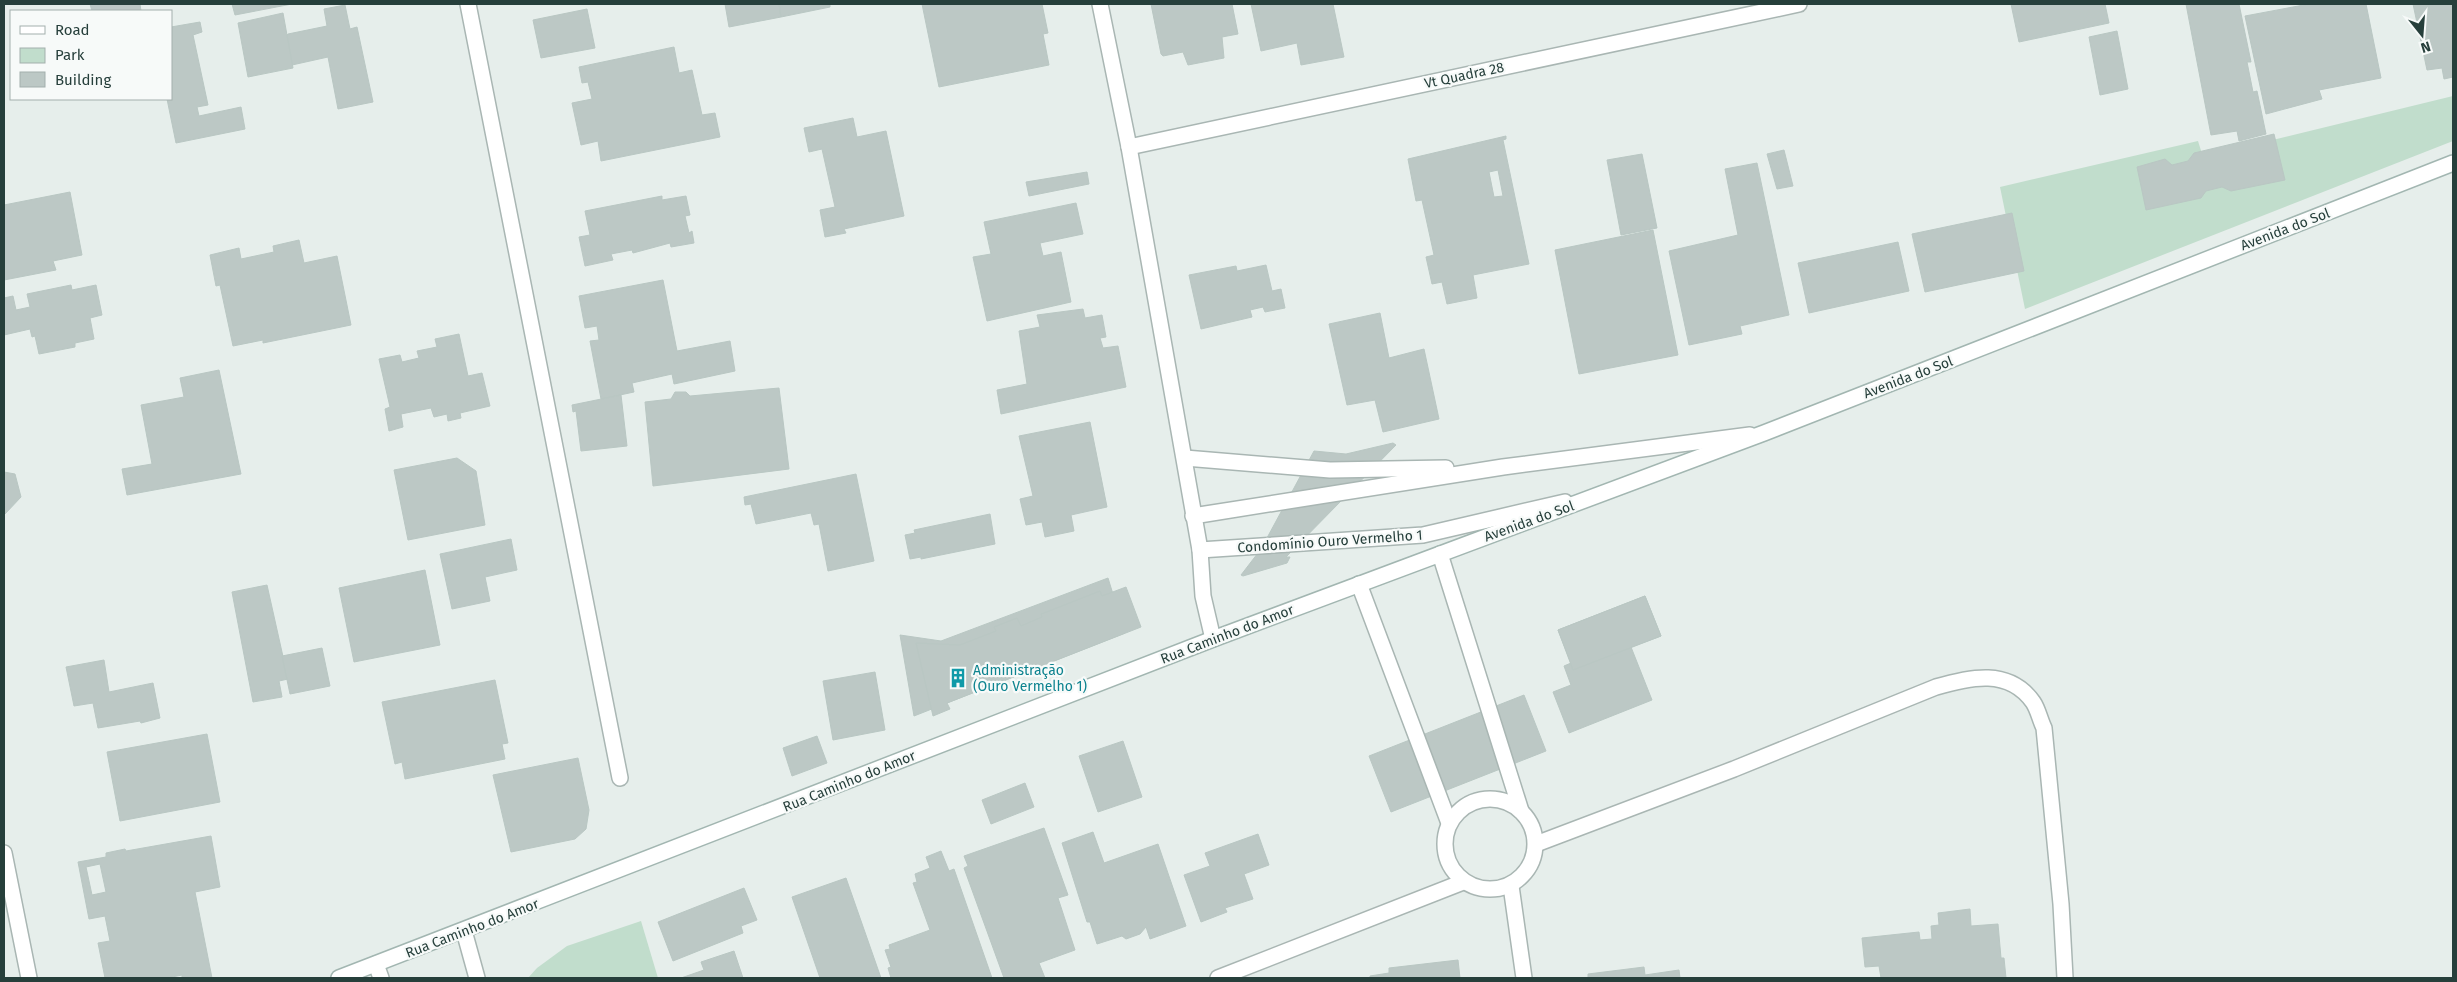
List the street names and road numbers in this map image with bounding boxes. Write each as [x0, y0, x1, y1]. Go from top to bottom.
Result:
street label: Vt Quadra 28 [1423, 59, 1506, 92]
street label: Avenida do Sol [2238, 205, 2332, 254]
street label: Avenida do Sol [1861, 353, 1955, 402]
street label: Avenida do Sol [1482, 497, 1576, 546]
street label: Condomínio Ouro Vermelho 1 [1237, 527, 1423, 556]
street label: Rua Caminho do Amor [1158, 601, 1297, 668]
street label: Rua Caminho do Amor [780, 747, 918, 816]
street label: Rua Caminho do Amor [403, 895, 542, 962]

